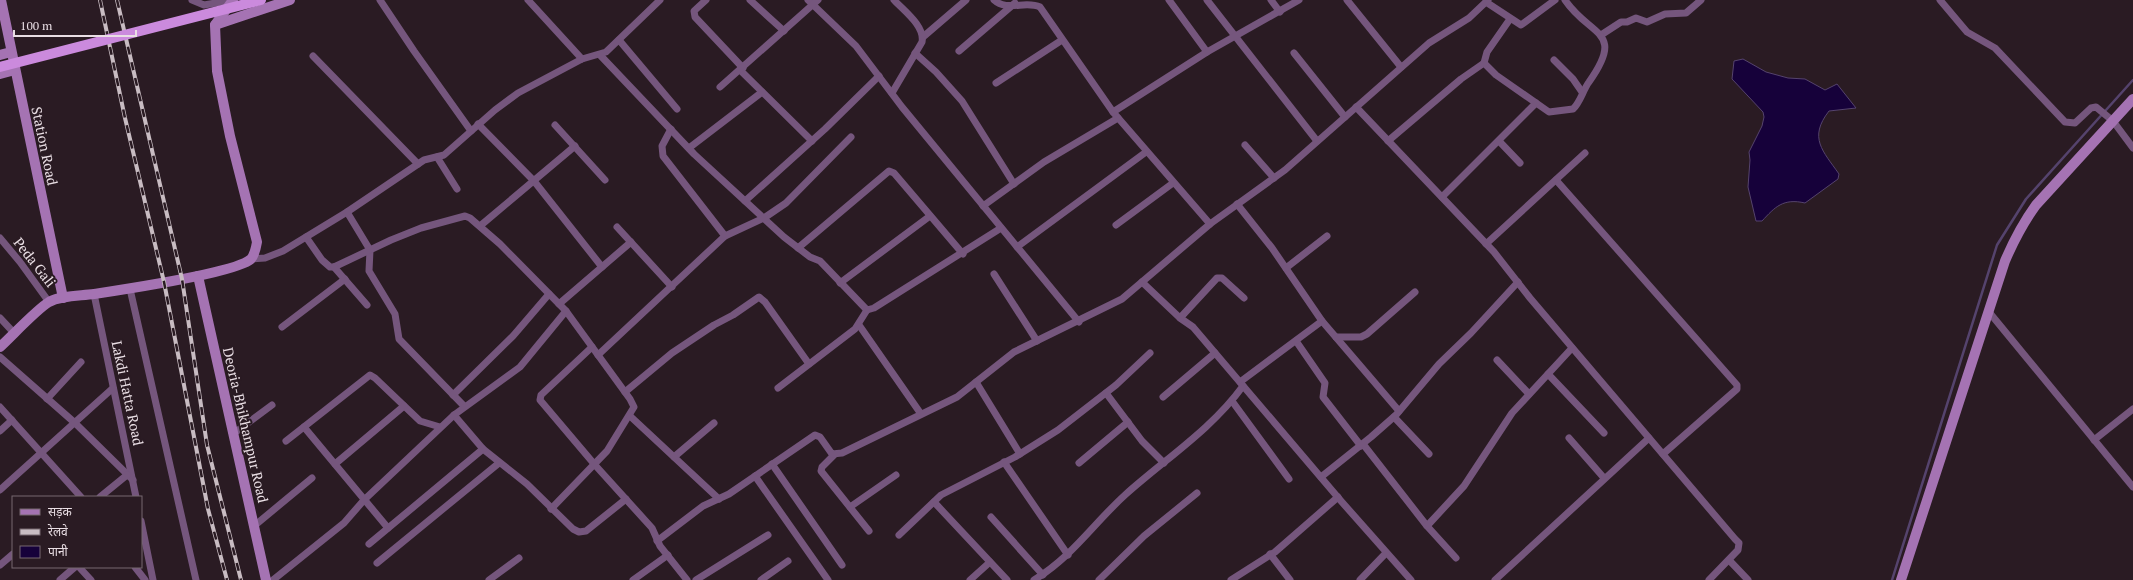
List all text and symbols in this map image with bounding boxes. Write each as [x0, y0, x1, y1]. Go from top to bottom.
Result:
scale bar [14, 12, 136, 38]
text: 100 m [20, 18, 53, 33]
street label: Station Road [27, 105, 63, 187]
street label: Peda Gali [10, 233, 60, 291]
street label: Lakdi Hatta Road [108, 339, 148, 447]
street label: Deoria-Bhikhampur Road [219, 345, 273, 505]
legend [12, 496, 142, 568]
text: सड़क [48, 504, 73, 519]
text: रेलवे [48, 524, 68, 539]
text: पानी [48, 544, 69, 559]

